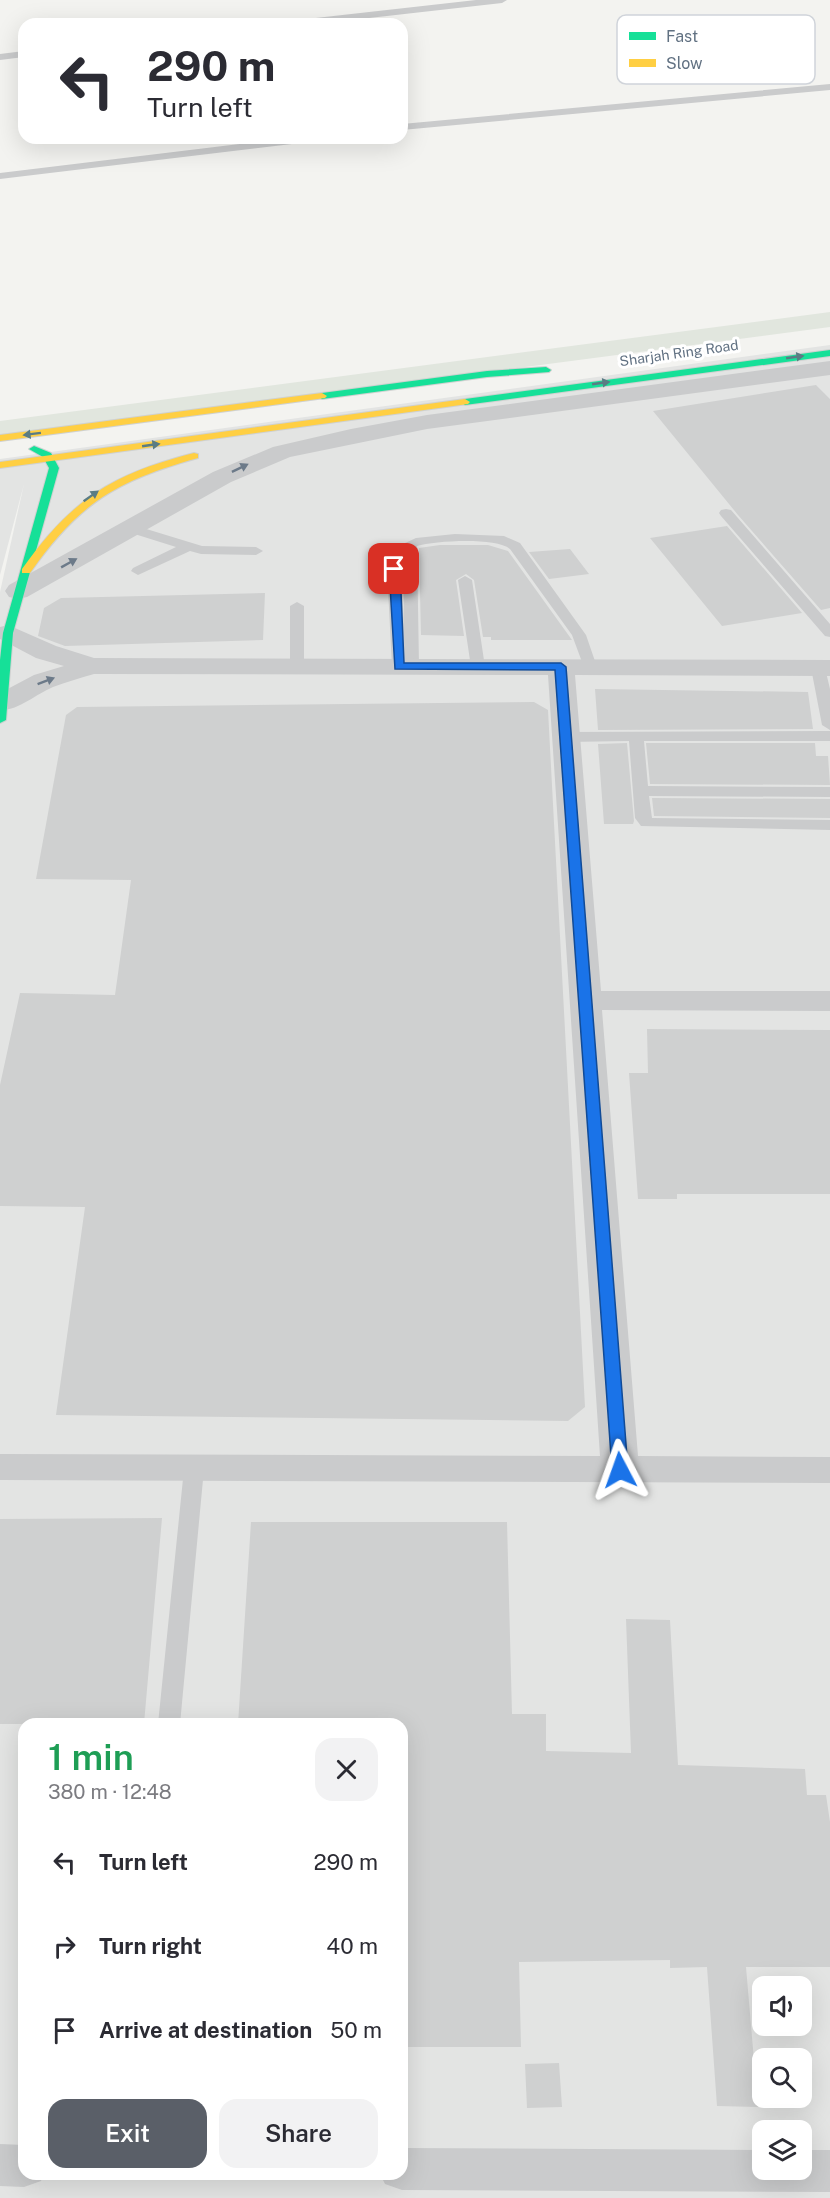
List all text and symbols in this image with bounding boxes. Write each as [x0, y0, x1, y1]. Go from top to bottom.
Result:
legend [617, 15, 815, 84]
text: Fast [666, 27, 698, 46]
text: 290 m [147, 41, 275, 90]
icon: left [48, 42, 126, 120]
text: Slow [666, 54, 703, 73]
text: Turn left [147, 91, 253, 123]
street label: Sharjah Ring Road [619, 337, 739, 369]
one-way arrow [785, 353, 804, 362]
one-way arrow [592, 378, 611, 388]
one-way arrow [23, 429, 42, 438]
one-way arrow [142, 440, 161, 449]
one-way arrow [231, 464, 248, 473]
one-way arrow [83, 490, 99, 502]
pin [368, 543, 419, 594]
icon: arrive [377, 552, 410, 585]
one-way arrow [61, 558, 78, 568]
one-way arrow [37, 675, 55, 685]
position arrow [588, 1438, 652, 1502]
text: 1 min [48, 1736, 134, 1778]
button: close [315, 1738, 378, 1801]
text: 380 m · 12:48 [48, 1780, 172, 1804]
icon: left [48, 1846, 81, 1879]
text: Turn left [99, 1849, 188, 1875]
text: 290 m [313, 1849, 378, 1875]
icon: right [48, 1930, 81, 1963]
text: Turn right [99, 1933, 202, 1959]
text: 40 m [326, 1933, 378, 1959]
map controls [752, 1976, 812, 2180]
button: sound [752, 1976, 812, 2036]
icon: arrive [48, 2014, 81, 2047]
text: Arrive at destination [99, 2017, 312, 2043]
text: 50 m [330, 2017, 382, 2043]
button: search [752, 2048, 812, 2108]
button: Exit [48, 2099, 207, 2168]
button: Share [219, 2099, 378, 2168]
button: layers [752, 2120, 812, 2180]

